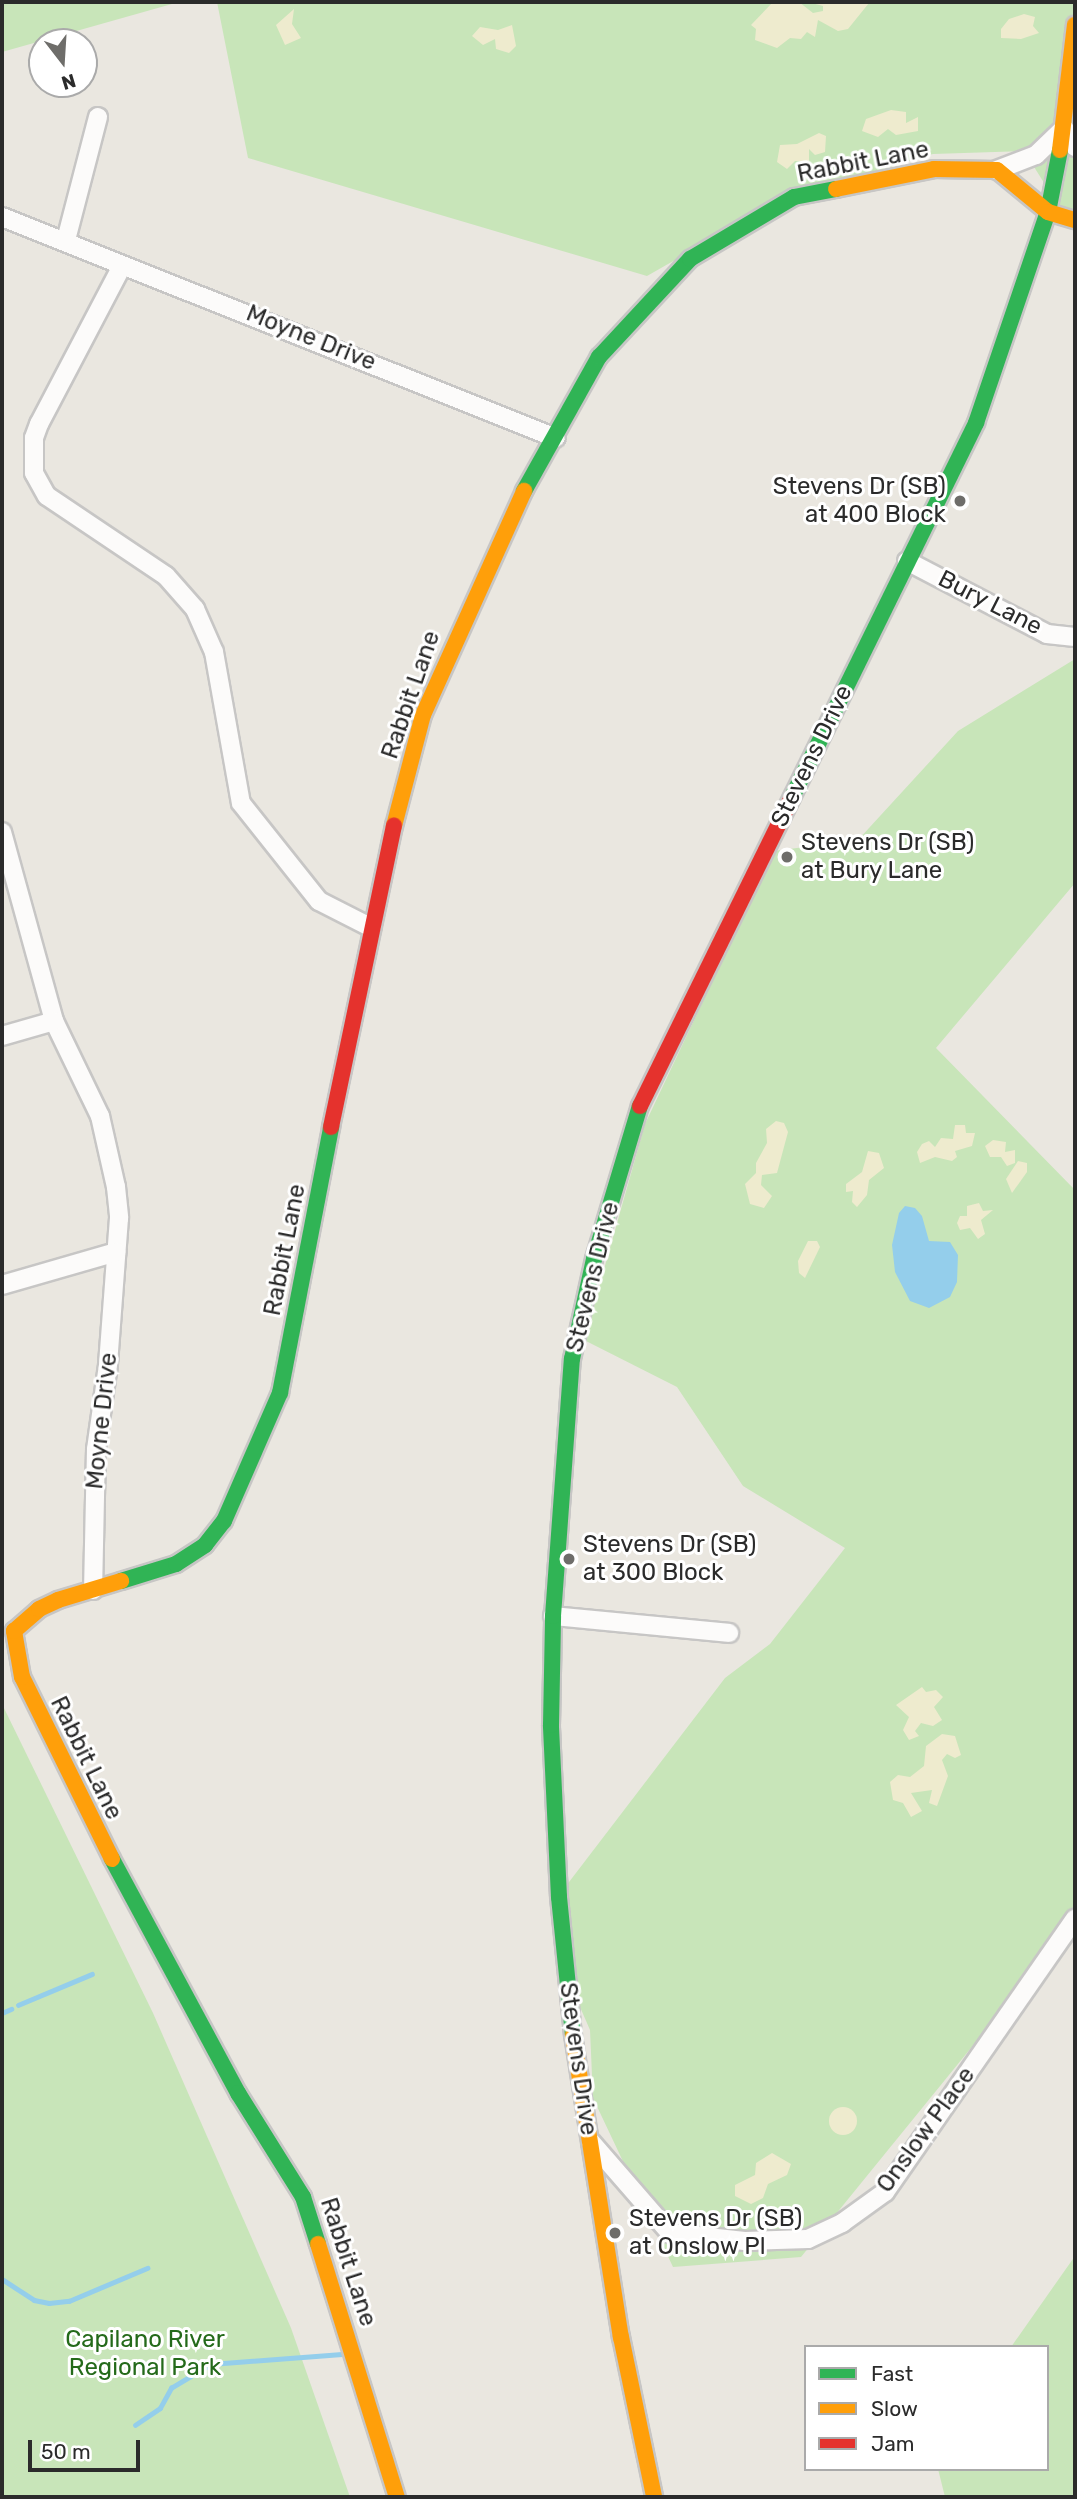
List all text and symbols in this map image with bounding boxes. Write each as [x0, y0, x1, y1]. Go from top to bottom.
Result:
north arrow [28, 28, 98, 98]
text: N [59, 69, 79, 95]
street label: Rabbit Lane [795, 135, 931, 189]
street label: Moyne Drive [242, 299, 380, 377]
place label: Stevens Dr (SB) at 400 Block [772, 473, 946, 529]
marker: Stevens Dr (SB) at 400 Block [952, 493, 968, 509]
street label: Bury Lane [933, 564, 1047, 642]
street label: Rabbit Lane [376, 627, 446, 763]
street label: Stevens Drive [765, 680, 859, 832]
place label: Stevens Dr (SB) at Bury Lane [801, 829, 975, 885]
marker: Stevens Dr (SB) at Bury Lane [779, 849, 795, 865]
street label: Rabbit Lane [258, 1182, 312, 1318]
street label: Stevens Drive [560, 1199, 626, 1355]
street label: Moyne Drive [81, 1351, 123, 1491]
place label: Stevens Dr (SB) at 300 Block [583, 1531, 757, 1587]
marker: Stevens Dr (SB) at 300 Block [561, 1551, 577, 1567]
street label: Rabbit Lane [44, 1692, 128, 1824]
street label: Stevens Drive [553, 1981, 603, 2137]
street label: Onslow Place [871, 2061, 981, 2199]
street label: Rabbit Lane [314, 2194, 382, 2330]
place label: Stevens Dr (SB) at Onslow Pl [629, 2205, 803, 2261]
marker: Stevens Dr (SB) at Onslow Pl [607, 2225, 623, 2241]
park label: Capilano River Regional Park [65, 2326, 225, 2382]
legend [804, 2345, 1049, 2471]
text: Fast [871, 2361, 913, 2386]
text: Slow [871, 2396, 918, 2421]
scale bar [32, 2426, 144, 2470]
text: Jam [871, 2431, 915, 2456]
text: 50 m [41, 2439, 91, 2464]

